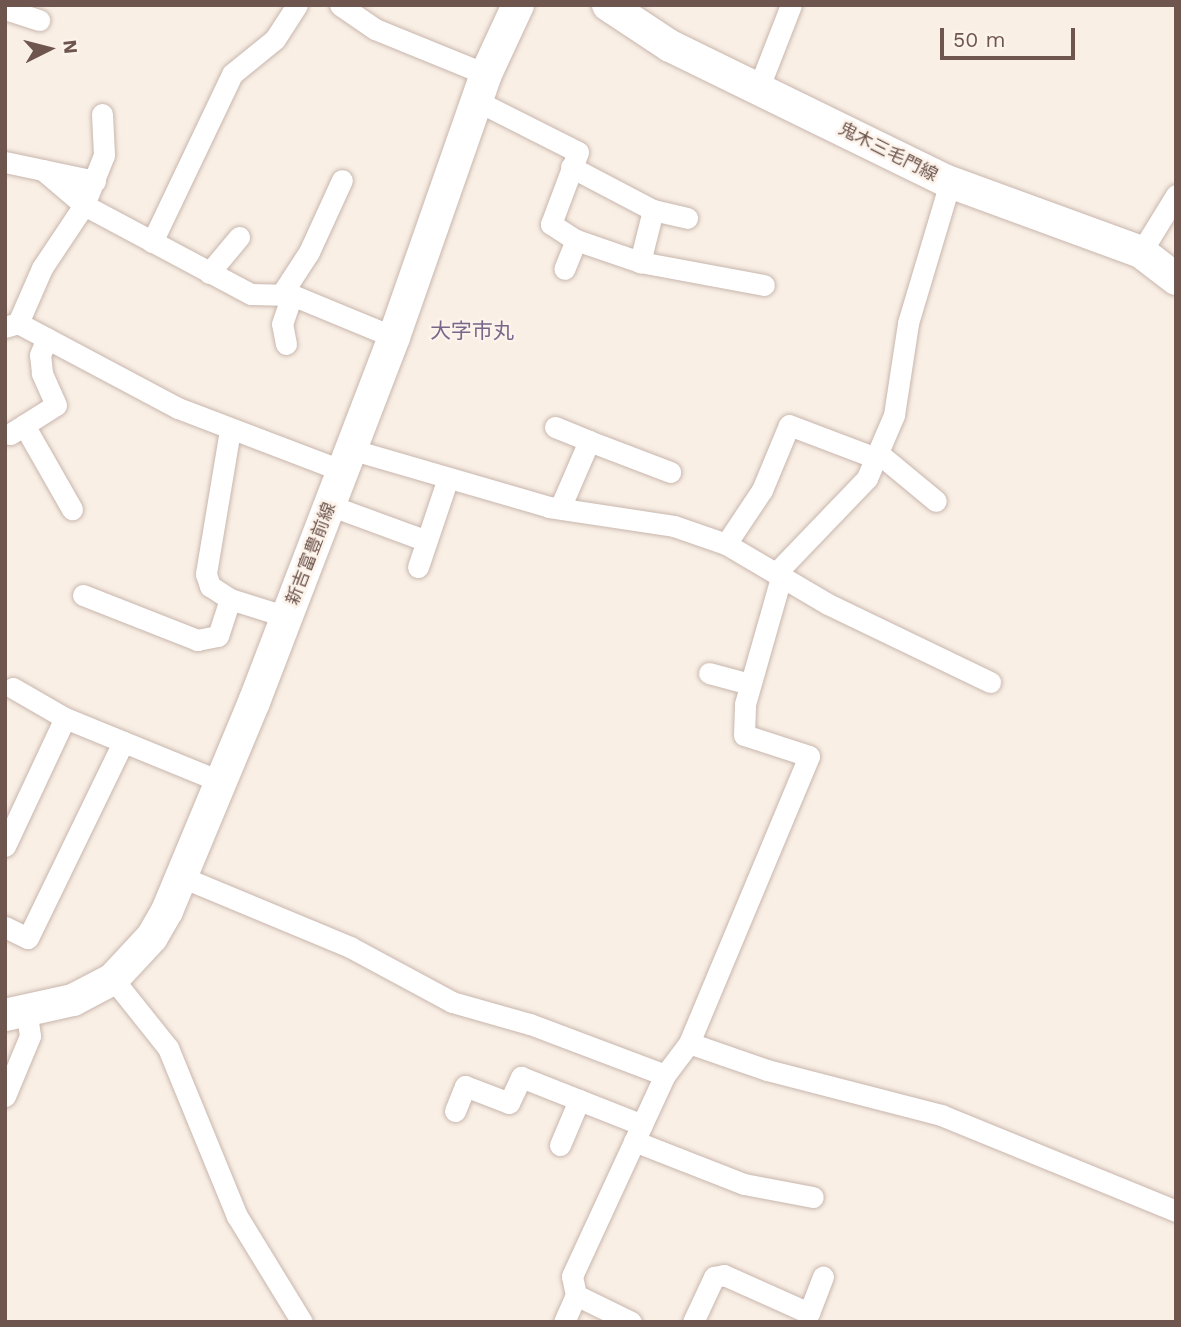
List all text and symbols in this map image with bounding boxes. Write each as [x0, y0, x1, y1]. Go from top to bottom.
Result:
north arrow [14, 14, 84, 84]
scale bar [943, 14, 1078, 58]
text: 50 m [953, 27, 1005, 52]
text: N [58, 39, 83, 55]
street label: 鬼木三毛門線 [835, 118, 941, 186]
district label: 大字市丸 [430, 318, 514, 344]
street label: 新吉富豊前線 [282, 500, 340, 608]

